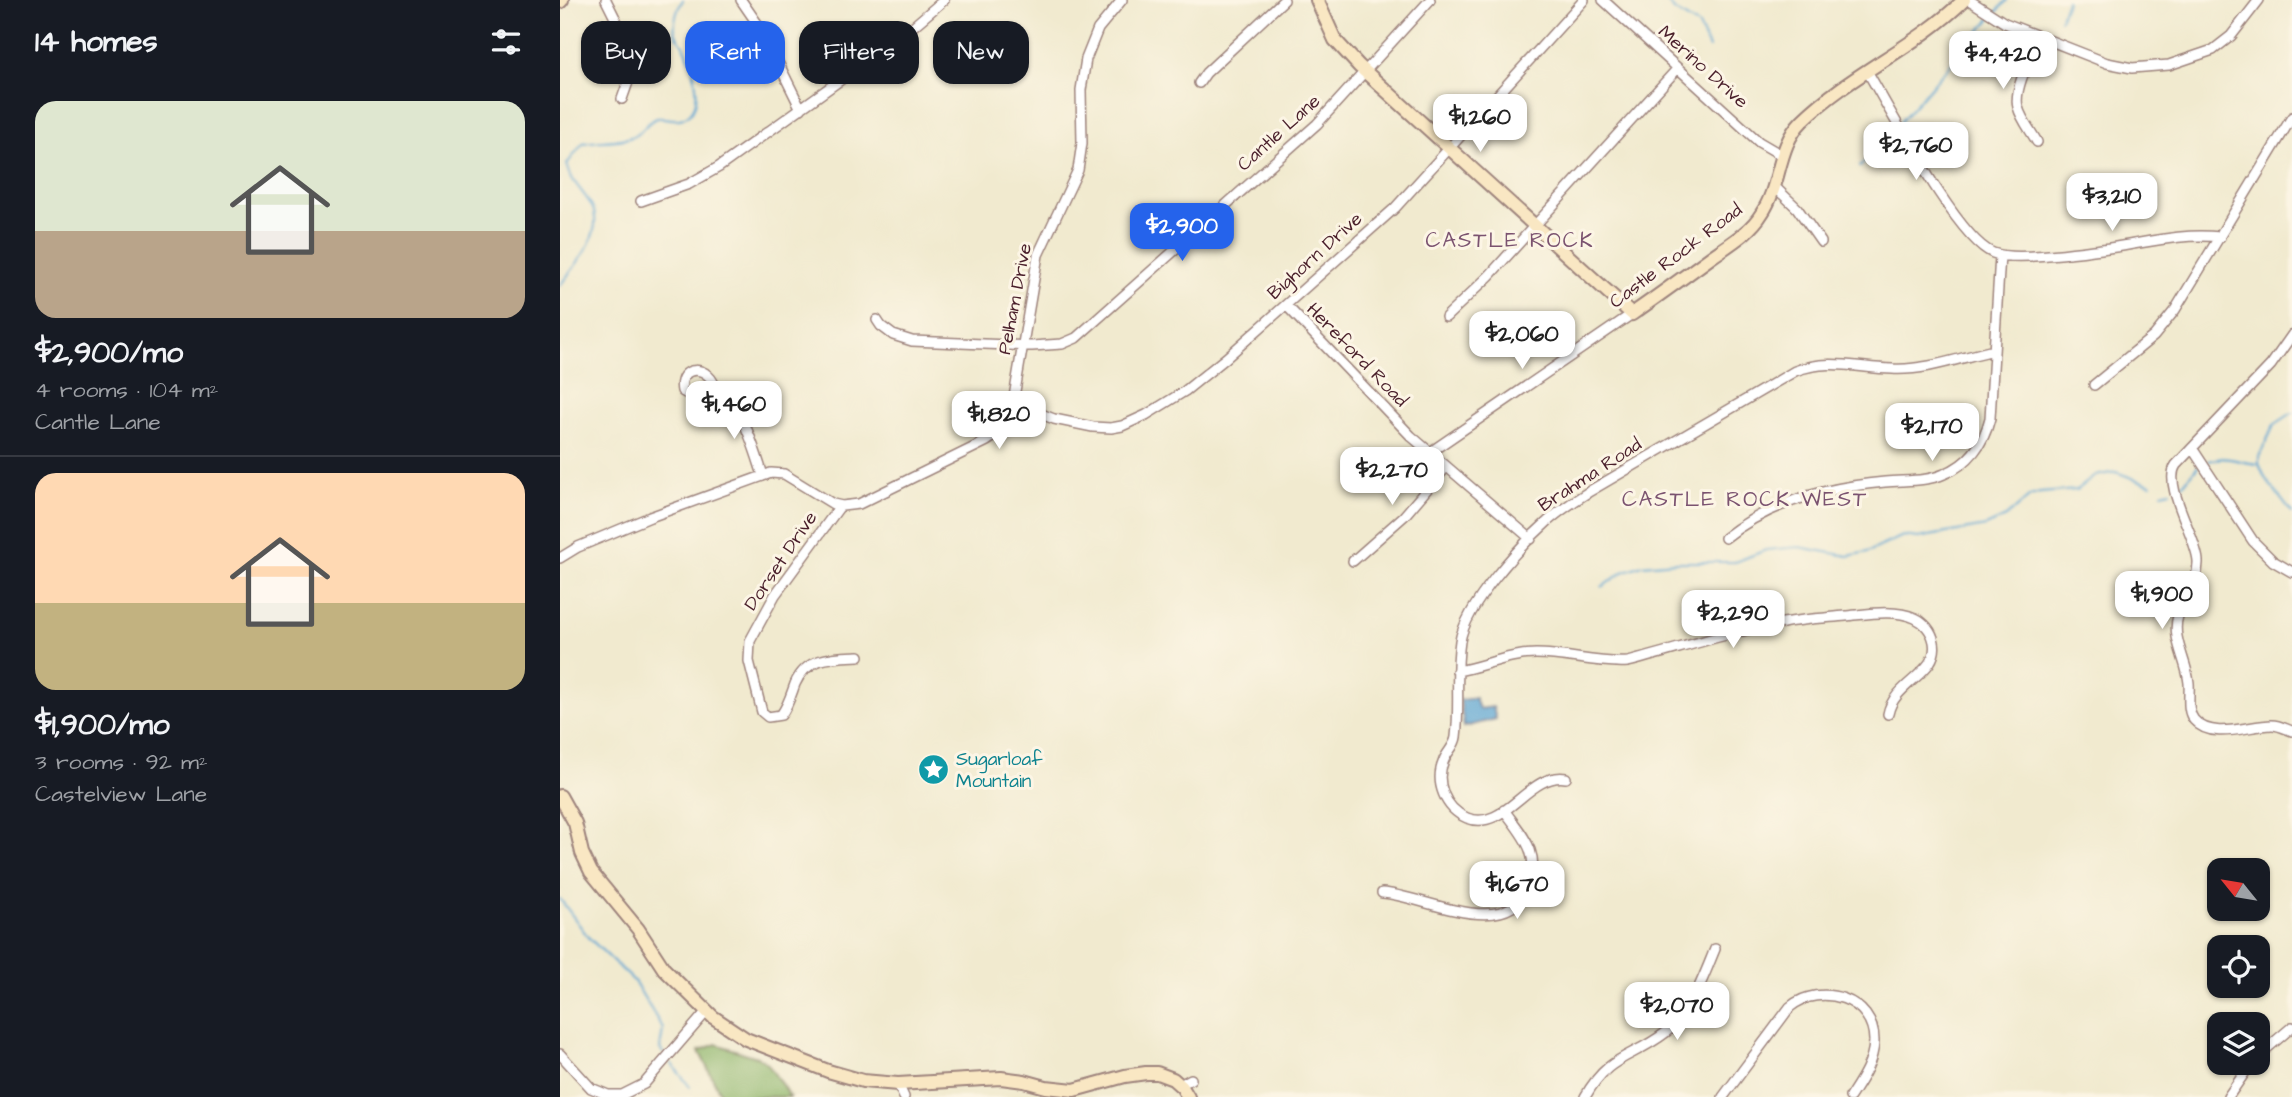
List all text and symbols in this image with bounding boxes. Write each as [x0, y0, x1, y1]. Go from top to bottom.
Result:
street label: Merino Drive [1652, 19, 1754, 115]
text: 14 homes [35, 21, 158, 63]
chip: Buy [581, 21, 671, 84]
chip: Rent [685, 21, 785, 84]
chip: Filters [799, 21, 919, 84]
chip: New [933, 21, 1029, 84]
icon: filters [487, 23, 525, 61]
pin: $4,420 [1946, 32, 2060, 91]
text: $4,420 [1965, 38, 2041, 70]
street label: Cantle Lane [1231, 88, 1327, 178]
pin: $1,260 [1423, 94, 1537, 154]
text: $1,260 [1449, 101, 1511, 133]
pin: $2,760 [1859, 122, 1973, 182]
text: $2,760 [1879, 129, 1953, 161]
icon: home [217, 147, 343, 273]
pin: $3,210 [2055, 174, 2169, 233]
text: $3,210 [2082, 180, 2142, 212]
street label: Castle Rock Road [1604, 197, 1748, 315]
pin: $2,900 [1125, 204, 1239, 263]
street label: Bighorn Drive [1261, 206, 1369, 307]
text: $2,900 [1146, 210, 1218, 242]
district label: CASTLE ROCK [1426, 226, 1594, 255]
street label: Pelham Drive [991, 241, 1039, 357]
street label: Hereford Road [1300, 297, 1414, 413]
pin: $2,060 [1465, 312, 1579, 371]
text: $2,060 [1485, 318, 1559, 350]
text: $2,900/mo [35, 332, 183, 374]
text: 4 rooms · 104 m² [35, 374, 218, 406]
pin: $1,460 [677, 382, 791, 441]
text: $1,460 [702, 388, 766, 420]
pin: $1,820 [942, 392, 1056, 451]
text: $1,820 [968, 398, 1030, 430]
pin: $2,170 [1875, 404, 1989, 463]
text: Cantle Lane [35, 406, 161, 438]
text: $2,170 [1901, 410, 1963, 442]
street label: Brahma Road [1533, 431, 1647, 519]
pin: $2,270 [1335, 448, 1449, 507]
text: $2,270 [1356, 454, 1428, 486]
district label: CASTLE ROCK WEST [1622, 485, 1868, 514]
street label: Dorset Drive [738, 506, 824, 616]
icon: home [217, 519, 343, 645]
pin: $1,900 [2105, 572, 2219, 631]
text: $1,900 [2131, 578, 2193, 610]
pin: $2,290 [1676, 590, 1790, 650]
text: $2,290 [1698, 597, 1768, 629]
text: $1,900/mo [35, 704, 170, 746]
text: 3 rooms · 92 m² [35, 746, 208, 778]
place label: Sugarloaf Mountain [956, 746, 1043, 795]
place icon: Sugarloaf Mountain [916, 753, 950, 787]
text: Castelview Lane [35, 778, 207, 810]
north arrow [2207, 858, 2270, 920]
map controls [2207, 858, 2270, 1075]
pin: $1,670 [1460, 862, 1574, 921]
text: $1,670 [1486, 868, 1548, 900]
button: locate [2207, 935, 2270, 998]
pin: $2,070 [1620, 982, 1734, 1042]
text: $2,070 [1640, 989, 1714, 1021]
button: layers [2207, 1012, 2270, 1075]

